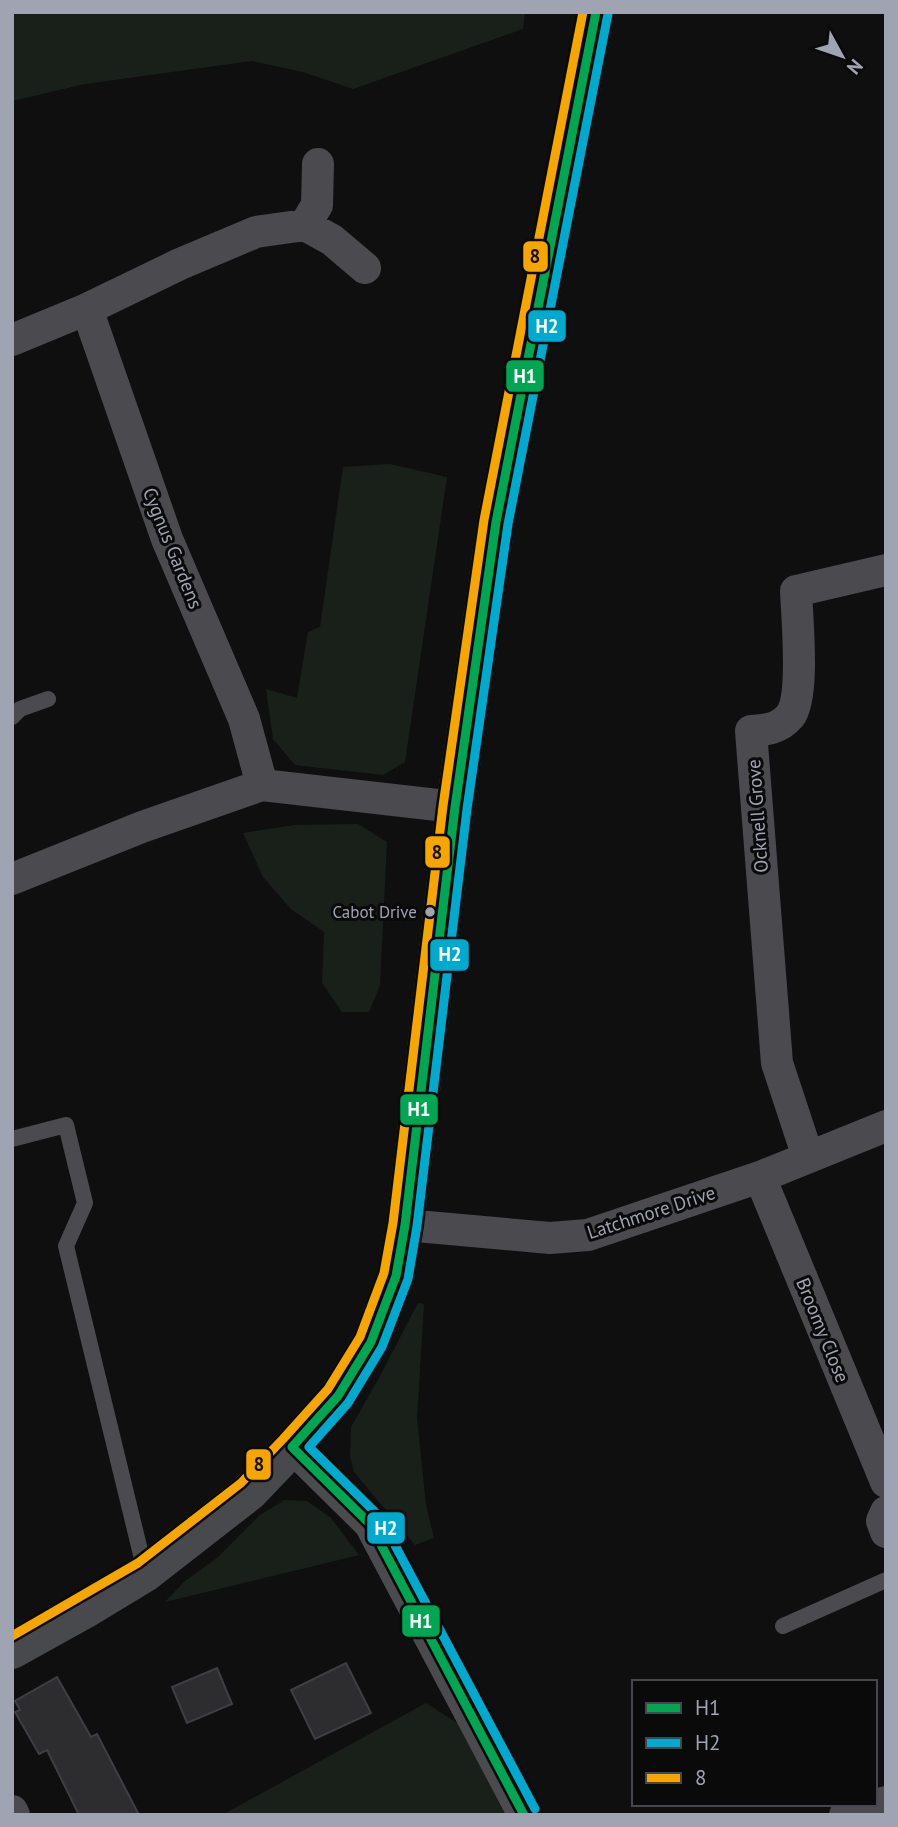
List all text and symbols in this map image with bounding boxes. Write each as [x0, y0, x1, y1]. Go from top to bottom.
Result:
north arrow [807, 21, 877, 91]
text: N [842, 54, 868, 79]
line badge: 8 [522, 240, 549, 273]
text: 8 [530, 244, 540, 268]
line badge: H2 [527, 309, 567, 343]
text: H2 [535, 314, 559, 338]
line badge: H1 [505, 359, 545, 393]
text: H1 [513, 364, 537, 388]
street label: Cygnus Gardens [138, 484, 208, 612]
street label: Ocknell Grove [741, 759, 773, 873]
line badge: 8 [424, 835, 451, 869]
text: 8 [432, 840, 442, 864]
place label: Cabot Drive [332, 901, 417, 923]
marker: Cabot Drive [423, 905, 437, 919]
line badge: H2 [429, 938, 470, 972]
text: H2 [438, 942, 462, 966]
line badge: H1 [399, 1093, 439, 1126]
text: H1 [407, 1097, 431, 1121]
street label: Latchmore Drive [584, 1180, 718, 1244]
street label: Broomy Close [791, 1274, 855, 1386]
line badge: 8 [245, 1448, 272, 1481]
text: 8 [254, 1452, 264, 1476]
line badge: H2 [366, 1511, 406, 1545]
text: H2 [374, 1516, 398, 1540]
line badge: H1 [401, 1604, 441, 1638]
text: H1 [409, 1609, 433, 1633]
legend [632, 1680, 877, 1806]
text: H1 [695, 1694, 721, 1721]
text: H2 [695, 1729, 721, 1756]
text: 8 [695, 1764, 706, 1791]

